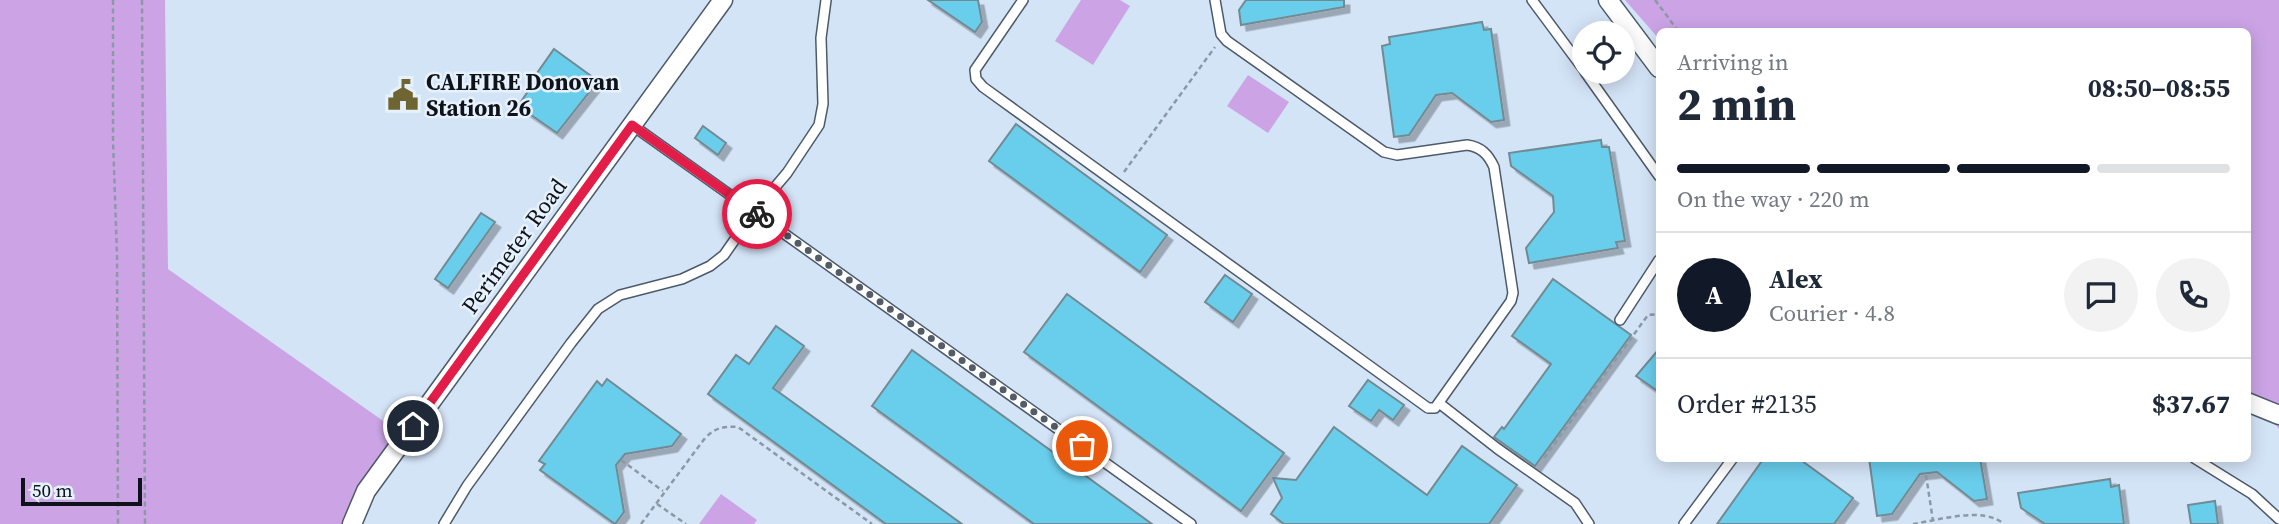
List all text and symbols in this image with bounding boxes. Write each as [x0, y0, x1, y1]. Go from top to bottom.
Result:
map controls [1572, 21, 1635, 84]
button: locate [1572, 21, 1635, 84]
text: Arriving in [1677, 46, 1789, 78]
place label: CALFIRE Donovan Station 26 [426, 66, 619, 124]
text: 08:50–08:55 [2088, 70, 2230, 106]
text: 2 min [1677, 72, 1796, 135]
public building icon: CALFIRE Donovan Station 26 [386, 78, 420, 112]
street label: Perimeter Road [454, 172, 574, 320]
courier [722, 179, 792, 249]
text: On the way · 220 m [1677, 183, 1870, 215]
icon: bike [738, 195, 776, 233]
button: chat [2064, 258, 2138, 332]
button: phone [2156, 258, 2230, 332]
text: Alex [1769, 261, 1823, 297]
text: A [1705, 277, 1723, 313]
text: Courier · 4.8 [1769, 297, 1895, 329]
text: Order #2135 [1677, 386, 1817, 422]
text: $37.67 [2152, 386, 2230, 422]
pin [383, 396, 443, 456]
icon: home [394, 407, 432, 445]
pin [1052, 416, 1112, 476]
icon: bag [1063, 427, 1101, 465]
scale bar [21, 475, 142, 507]
text: 50 m [32, 477, 73, 503]

